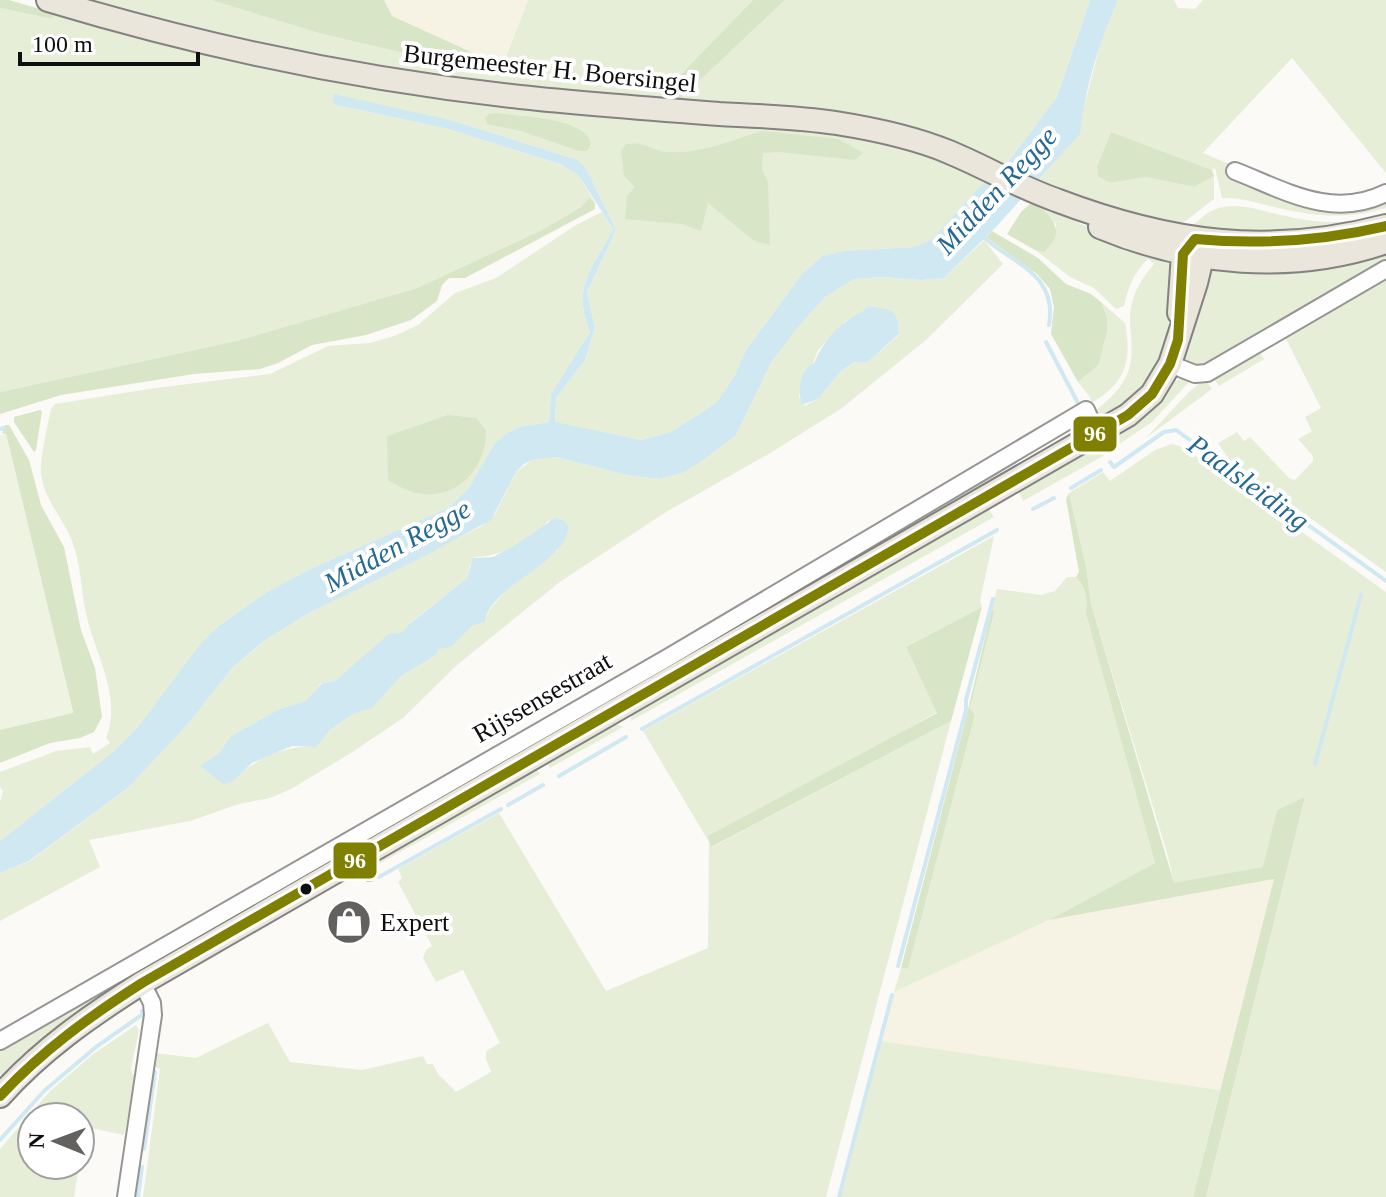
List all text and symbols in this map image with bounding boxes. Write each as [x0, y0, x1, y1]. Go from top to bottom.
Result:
scale bar [20, 16, 198, 66]
text: 100 m [32, 31, 93, 57]
street label: Burgemeester H. Boersingel [402, 39, 698, 98]
water label: Midden Regge [929, 120, 1063, 261]
line badge: 96 [1072, 415, 1118, 453]
text: 96 [1084, 421, 1106, 446]
water label: Paalsleiding [1182, 428, 1315, 537]
water label: Midden Regge [318, 492, 476, 599]
street label: Rijssensestraat [468, 646, 617, 749]
line badge: 96 [332, 841, 378, 880]
text: 96 [344, 848, 366, 873]
unlabelled marker [298, 881, 314, 897]
shop icon: Expert [325, 898, 373, 946]
place label: Expert [380, 908, 450, 937]
north arrow [16, 1101, 96, 1181]
text: N [24, 1132, 49, 1149]

